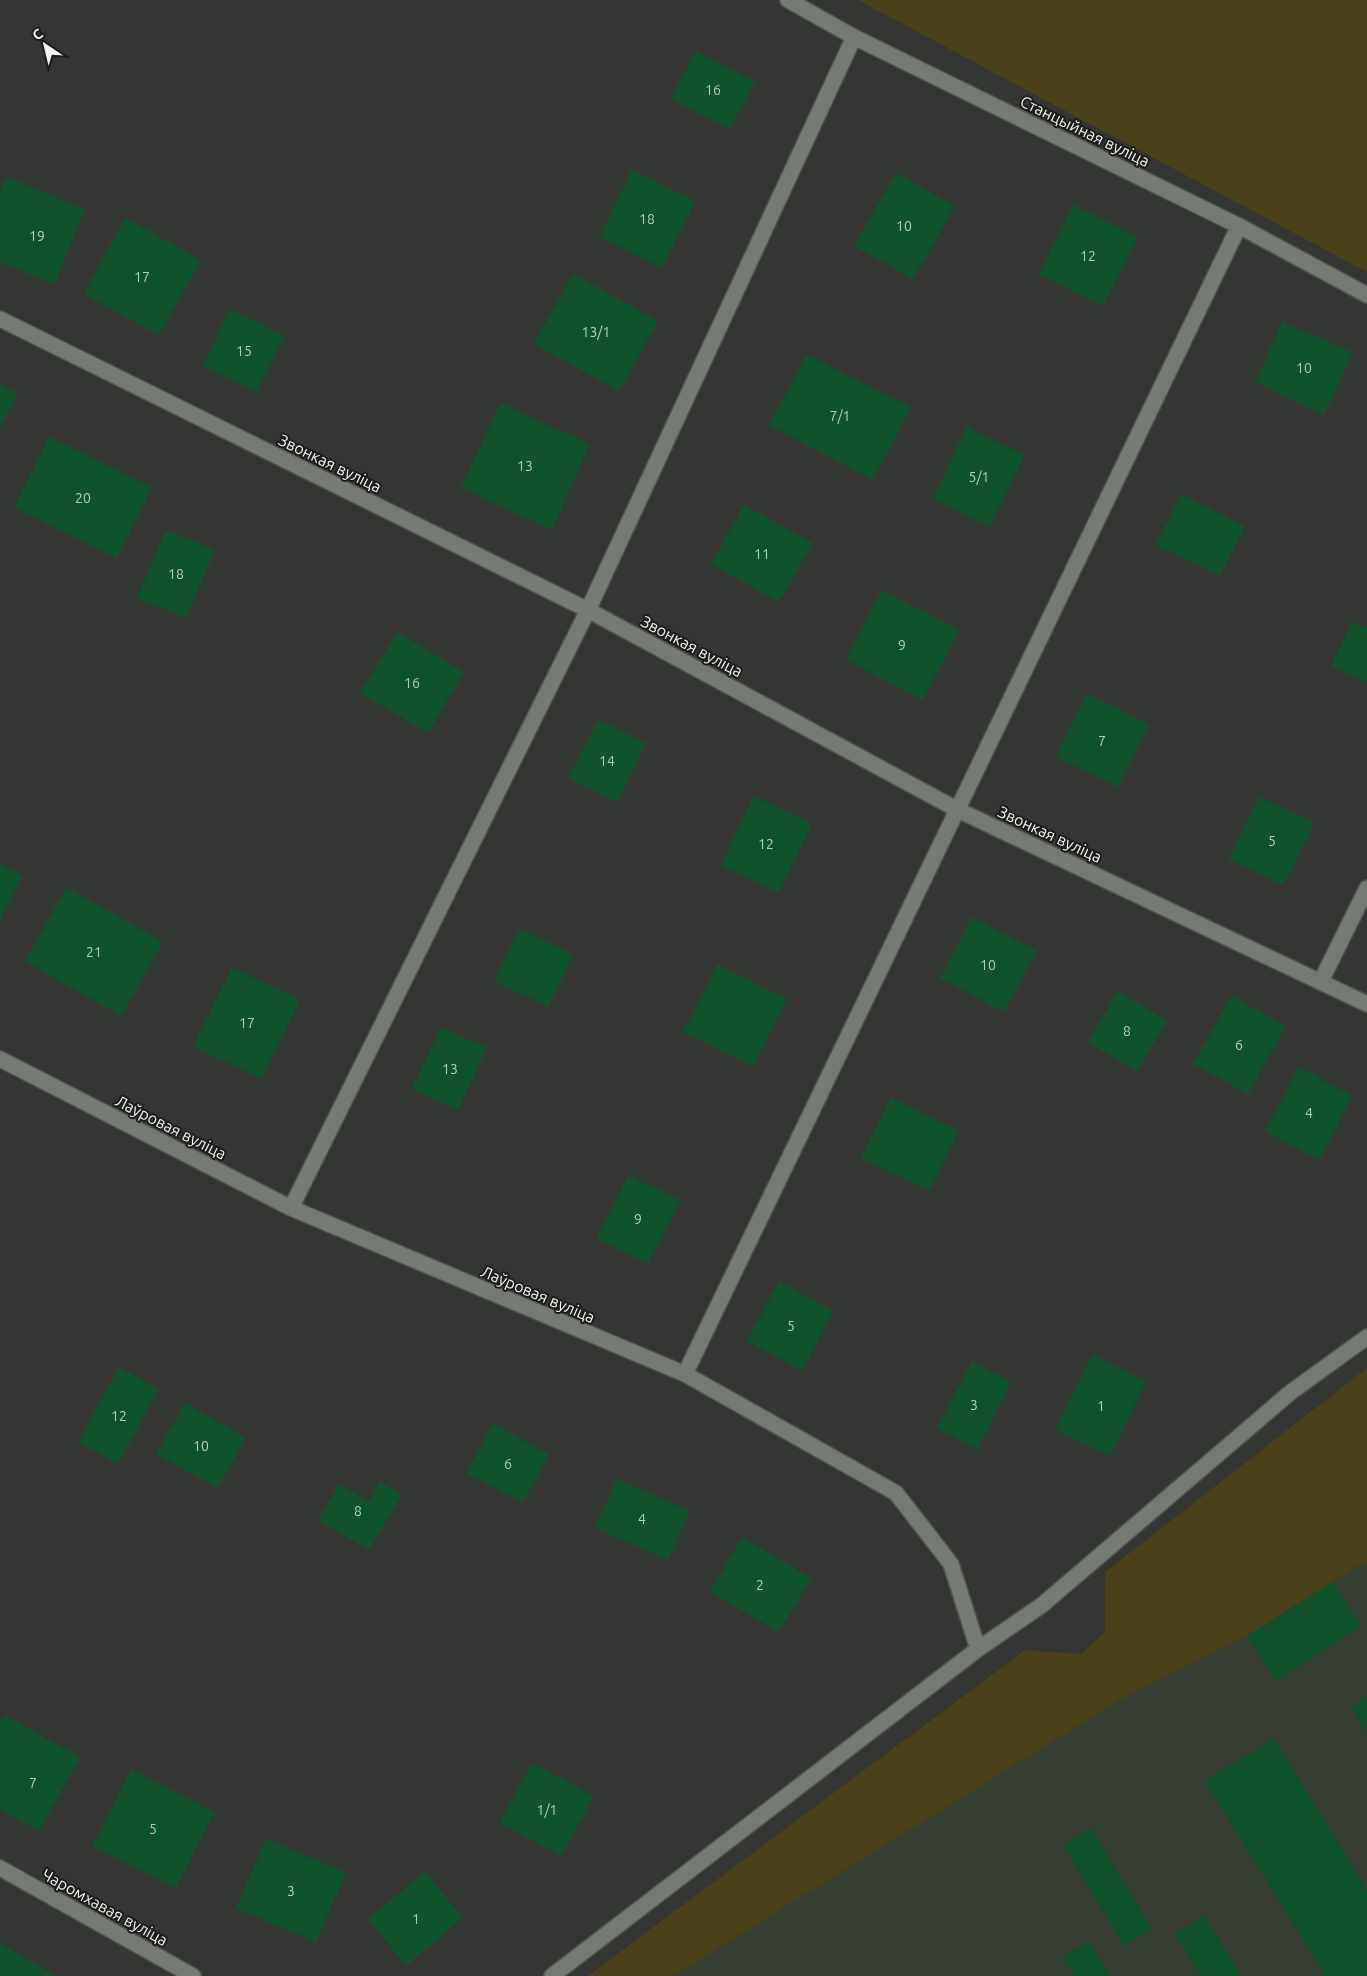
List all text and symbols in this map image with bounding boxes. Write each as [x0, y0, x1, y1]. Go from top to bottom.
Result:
north arrow [20, 20, 70, 70]
text: С [29, 25, 46, 43]
house number: 16 [705, 82, 721, 98]
street label: Станцыйная вуліца [1017, 92, 1153, 170]
house number: 18 [639, 211, 655, 227]
house number: 10 [896, 218, 912, 234]
house number: 19 [29, 228, 45, 244]
house number: 12 [1080, 248, 1096, 264]
house number: 17 [134, 269, 150, 285]
house number: 13/1 [582, 324, 610, 340]
house number: 15 [236, 343, 252, 359]
house number: 10 [1296, 360, 1312, 376]
house number: 7/1 [830, 408, 850, 424]
street label: Звонкая вуліца [276, 430, 384, 496]
house number: 13 [517, 458, 533, 474]
house number: 5/1 [969, 469, 989, 485]
house number: 20 [75, 490, 91, 506]
house number: 11 [754, 546, 770, 562]
house number: 18 [168, 566, 184, 582]
street label: Звонкая вуліца [638, 612, 746, 680]
house number: 9 [898, 637, 906, 653]
house number: 16 [404, 675, 420, 691]
house number: 7 [1098, 733, 1106, 749]
house number: 14 [599, 753, 615, 769]
street label: Звонкая вуліца [995, 802, 1105, 866]
house number: 5 [1268, 833, 1276, 849]
house number: 12 [758, 836, 774, 852]
house number: 21 [86, 944, 102, 960]
house number: 10 [980, 957, 996, 973]
house number: 17 [239, 1015, 255, 1031]
house number: 8 [1123, 1023, 1131, 1039]
house number: 6 [1235, 1037, 1243, 1053]
house number: 13 [442, 1061, 458, 1077]
street label: Лаўровая вуліца [113, 1091, 229, 1163]
house number: 4 [1305, 1105, 1313, 1121]
house number: 9 [634, 1211, 642, 1227]
street label: Лаўровая вуліца [478, 1262, 598, 1326]
house number: 5 [787, 1318, 795, 1334]
house number: 3 [970, 1397, 978, 1413]
house number: 1 [1097, 1398, 1105, 1414]
house number: 12 [111, 1408, 127, 1424]
house number: 10 [193, 1438, 209, 1454]
house number: 6 [504, 1456, 512, 1472]
house number: 8 [354, 1503, 362, 1519]
house number: 4 [638, 1511, 646, 1527]
house number: 2 [756, 1577, 764, 1593]
house number: 7 [29, 1775, 37, 1791]
house number: 1/1 [537, 1802, 557, 1818]
house number: 5 [149, 1821, 157, 1837]
street label: Чаромхавая вуліца [39, 1865, 171, 1949]
house number: 3 [287, 1883, 295, 1899]
house number: 1 [412, 1911, 420, 1927]

